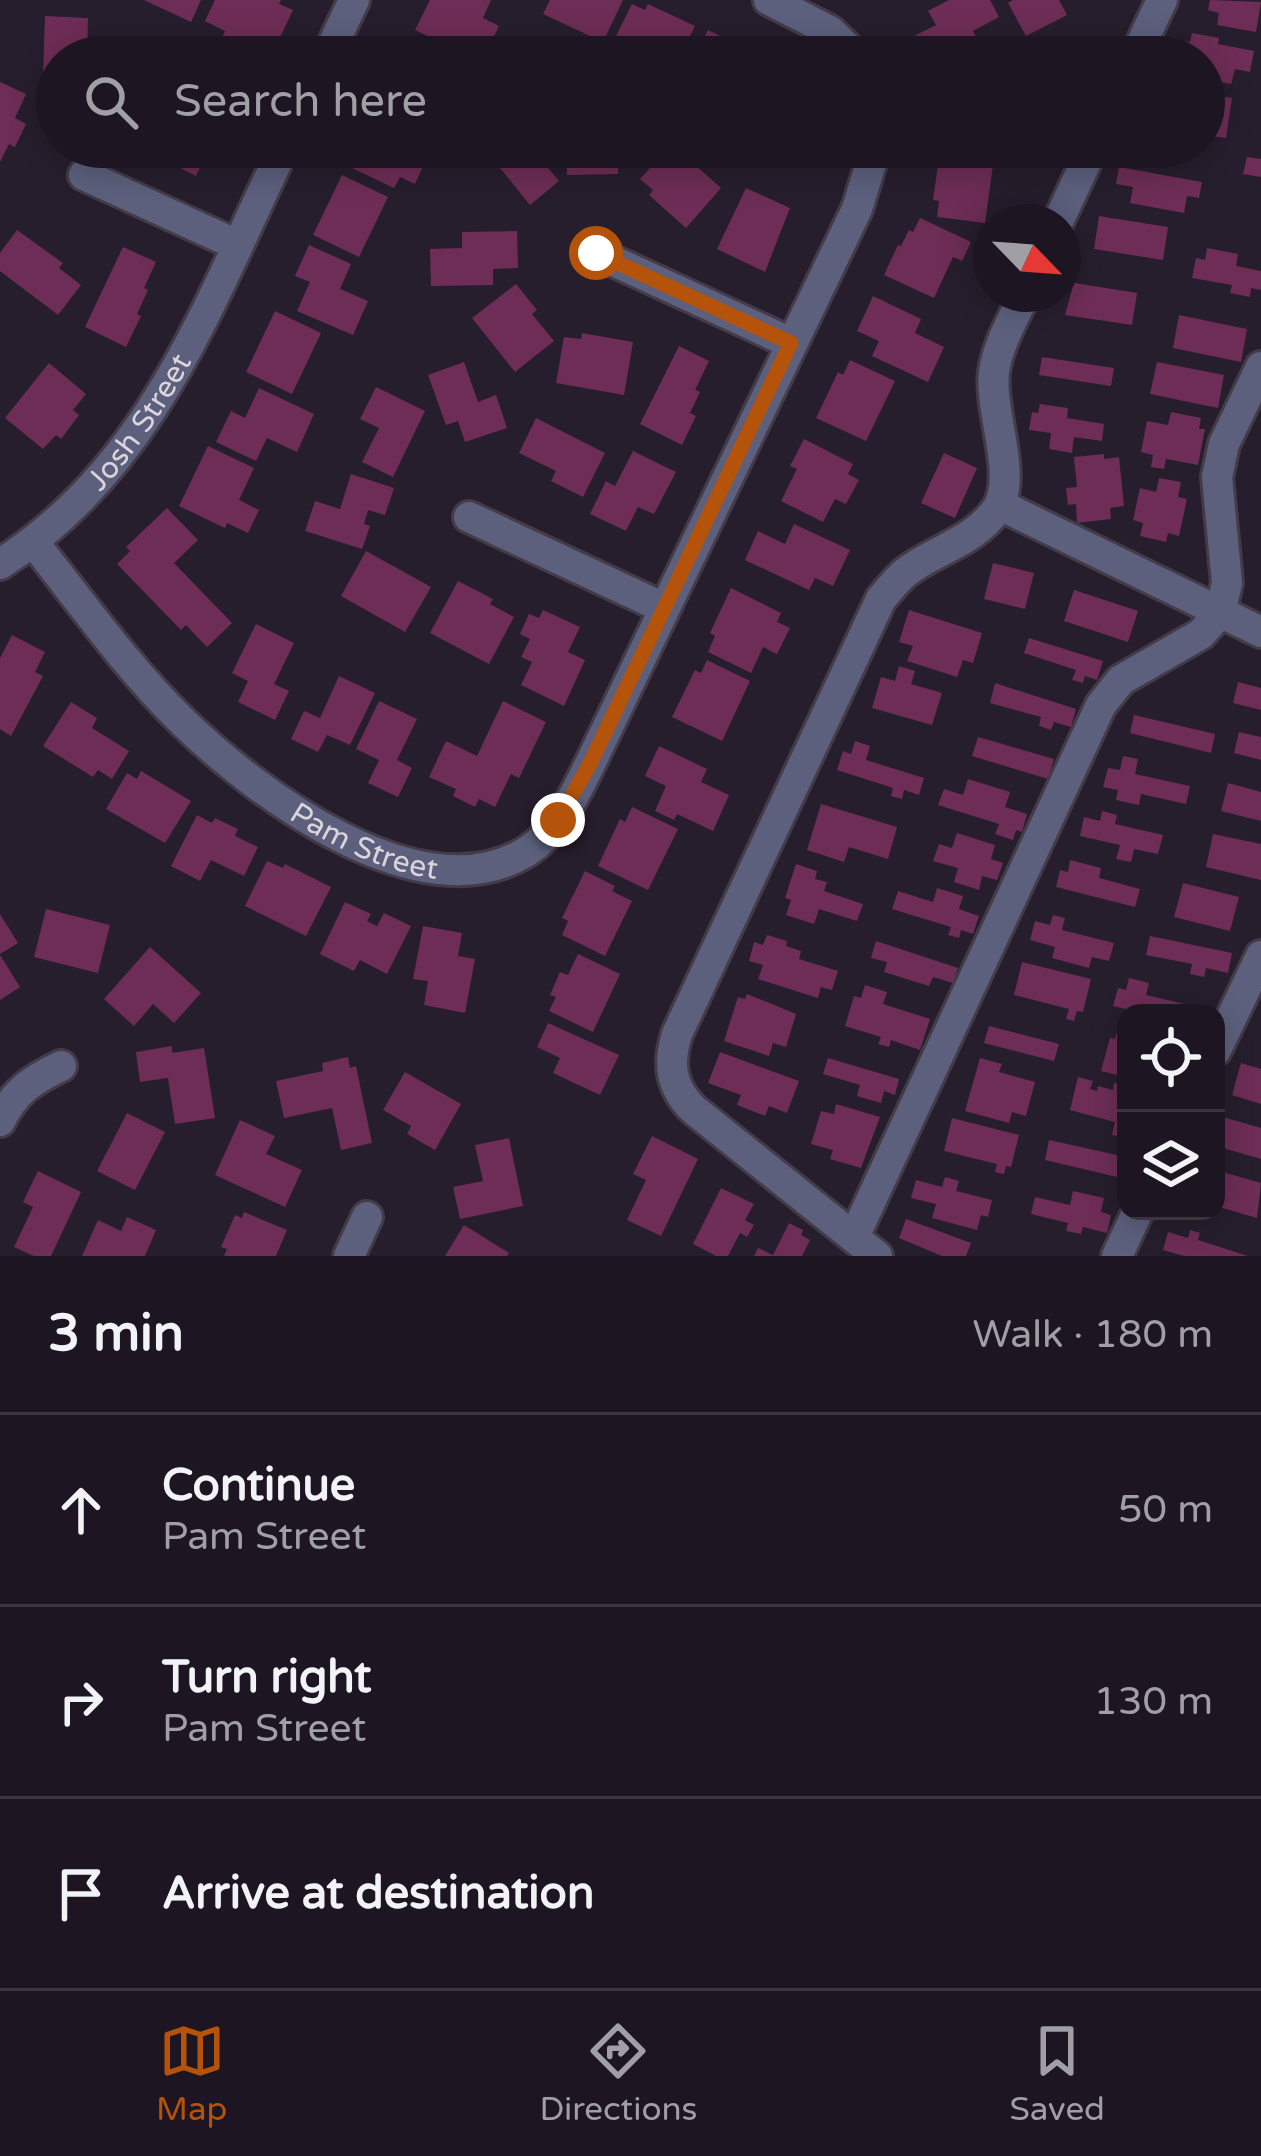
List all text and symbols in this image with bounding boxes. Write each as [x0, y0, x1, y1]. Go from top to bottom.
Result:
search box [36, 36, 1225, 168]
icon: search [78, 69, 144, 135]
text: Search here [174, 75, 427, 129]
north arrow [973, 204, 1081, 312]
route start [569, 226, 623, 280]
street label: Josh Street [79, 347, 199, 498]
route end [531, 793, 585, 847]
street label: Pam Street [284, 794, 441, 887]
map controls [1117, 1004, 1225, 1220]
button: locate [1117, 1004, 1225, 1112]
button: layers [1117, 1112, 1225, 1220]
text: 3 min [48, 1303, 184, 1365]
text: Walk · 180 m [972, 1311, 1213, 1358]
text: Continue [162, 1459, 355, 1513]
icon: ahead [48, 1477, 114, 1543]
text: 50 m [1118, 1486, 1213, 1533]
text: Pam Street [162, 1513, 367, 1560]
text: Turn right [162, 1651, 371, 1705]
icon: right [48, 1669, 114, 1735]
text: 130 m [1094, 1678, 1213, 1725]
text: Pam Street [162, 1705, 367, 1752]
icon: arrive [48, 1861, 114, 1927]
text: Arrive at destination [162, 1867, 594, 1921]
tab: Map [156, 2018, 227, 2129]
tab: Directions [539, 2018, 697, 2129]
tab: Saved [1010, 2018, 1105, 2129]

